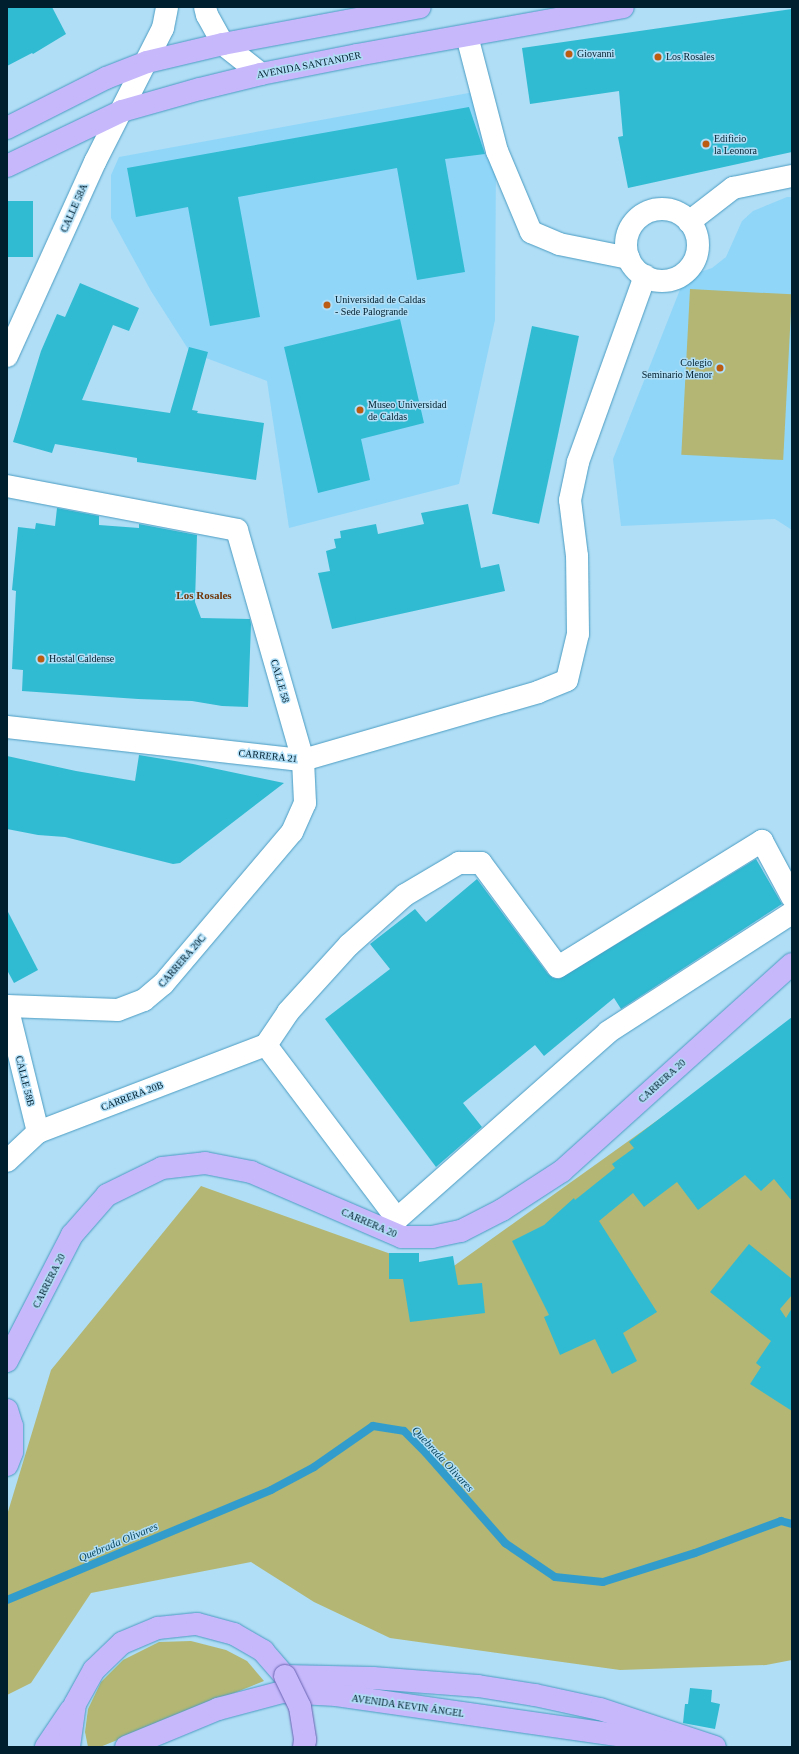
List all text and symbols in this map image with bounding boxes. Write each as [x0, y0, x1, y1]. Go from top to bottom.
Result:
place label: Giovanni [577, 48, 614, 60]
street label: AVENIDA SANTANDER [256, 49, 362, 81]
marker: Giovanni [564, 49, 574, 59]
place label: Los Rosales [666, 51, 715, 63]
marker: Los Rosales [653, 52, 663, 62]
place label: Edificio la Leonora [714, 132, 757, 156]
marker: Edificio la Leonora [701, 139, 711, 149]
street label: CALLE 58A [58, 182, 90, 234]
place label: Universidad de Caldas - Sede Palogrande [335, 293, 426, 316]
marker: Universidad de Caldas - Sede Palogrande [322, 300, 332, 310]
place label: Colegio Seminario Menor [642, 356, 712, 380]
marker: Colegio Seminario Menor [715, 363, 725, 373]
place label: Museo Universidad de Caldas [368, 398, 447, 422]
marker: Museo Universidad de Caldas [355, 405, 365, 415]
district label: Los Rosales [176, 588, 232, 602]
place label: Hostal Caldense [49, 653, 114, 665]
marker: Hostal Caldense [36, 654, 46, 664]
street label: CALLE 58 [268, 658, 292, 704]
street label: CARRERA 21 [238, 747, 298, 765]
street label: CARRERA 20C [156, 932, 208, 990]
street label: CALLE 58B [13, 1055, 37, 1107]
street label: CARRERA 20 [636, 1057, 688, 1105]
street label: CARRERA 20B [99, 1079, 165, 1113]
street label: CARRERA 20 [339, 1206, 399, 1240]
street label: CARRERA 20 [30, 1252, 68, 1310]
water label: Quebrada Olivares [409, 1423, 477, 1495]
water label: Quebrada Olivares [76, 1519, 160, 1565]
street label: AVENIDA KEVIN ÁNGEL [351, 1692, 465, 1720]

